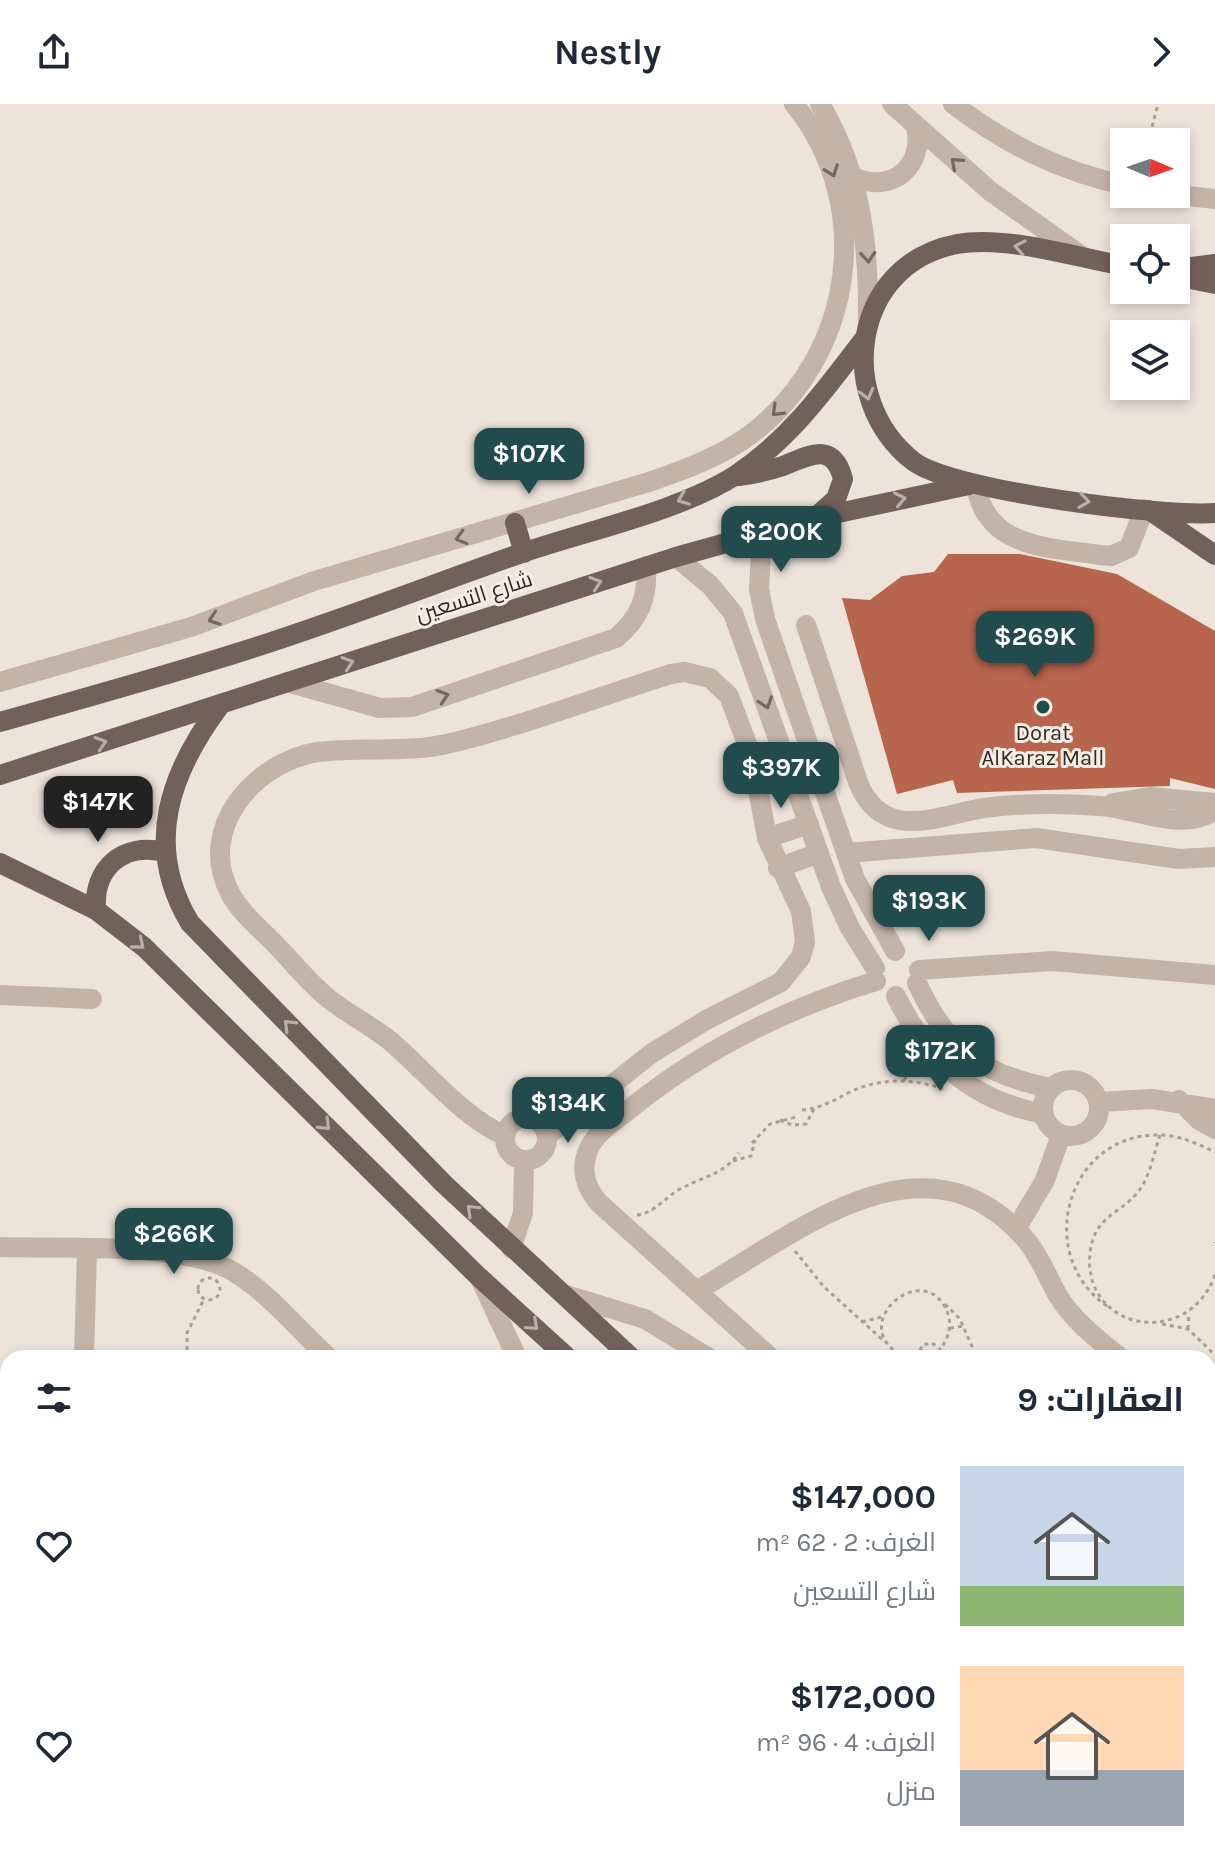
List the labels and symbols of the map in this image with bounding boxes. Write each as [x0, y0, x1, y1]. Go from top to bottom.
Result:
north arrow [1110, 128, 1190, 208]
one-way arrow [951, 158, 966, 173]
one-way arrow [822, 164, 839, 178]
one-way arrow [1013, 240, 1027, 257]
one-way arrow [859, 251, 876, 264]
one-way arrow [858, 387, 874, 401]
one-way arrow [771, 402, 786, 416]
pin: $107K [473, 428, 585, 496]
one-way arrow [677, 489, 691, 505]
one-way arrow [893, 491, 906, 508]
one-way arrow [1077, 492, 1091, 509]
pin: $200K [725, 506, 837, 574]
one-way arrow [454, 529, 468, 546]
street label: شارع التسعين [412, 566, 536, 629]
one-way arrow [588, 576, 602, 592]
one-way arrow [208, 610, 222, 626]
pin: $269K [979, 611, 1091, 679]
one-way arrow [340, 656, 354, 672]
one-way arrow [436, 690, 450, 706]
one-way arrow [756, 695, 773, 709]
marker: Dorat AlKaraz Mall [1034, 698, 1052, 716]
place label: Dorat AlKaraz Mall [981, 720, 1105, 771]
one-way arrow [93, 737, 107, 753]
pin: $397K [725, 742, 837, 810]
pin: $147K [42, 776, 154, 844]
pin: $193K [873, 875, 985, 943]
one-way arrow [130, 934, 144, 949]
one-way arrow [283, 1020, 298, 1034]
pin: $172K [884, 1025, 996, 1093]
pin: $134K [512, 1077, 624, 1145]
one-way arrow [316, 1116, 330, 1130]
one-way arrow [467, 1205, 481, 1219]
pin: $266K [118, 1208, 230, 1276]
one-way arrow [523, 1316, 538, 1330]

